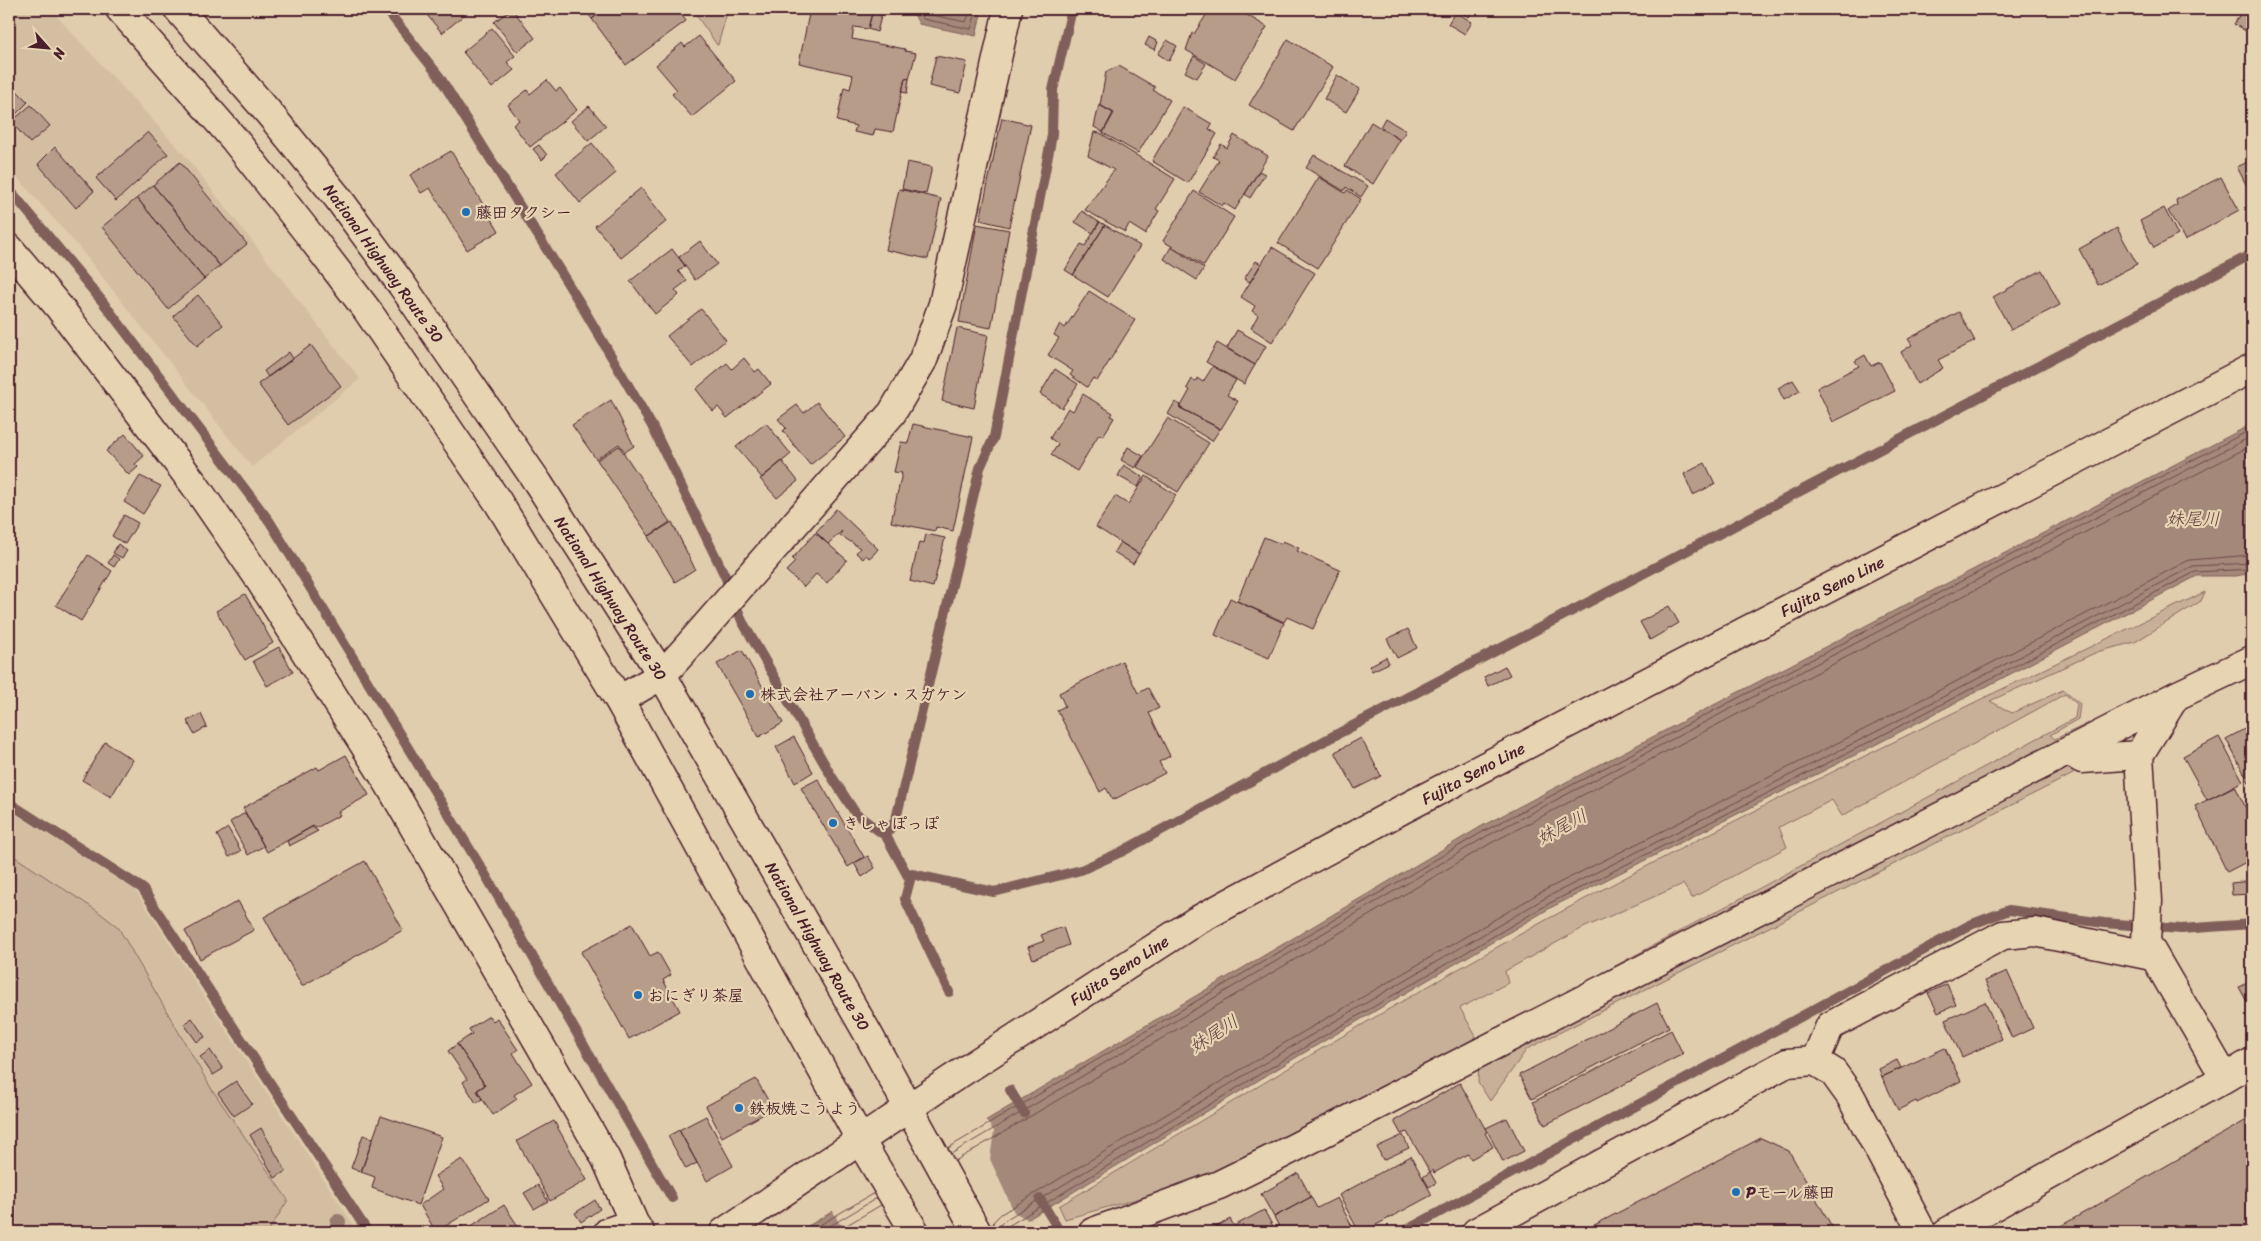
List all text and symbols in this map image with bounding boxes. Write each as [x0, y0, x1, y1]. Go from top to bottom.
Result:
north arrow [22, 22, 72, 72]
text: N [46, 43, 73, 64]
street label: National Highway Route 30 [316, 177, 452, 349]
place label: 藤田タクシー [476, 198, 572, 227]
marker: 藤田タクシー [460, 206, 472, 218]
water label: 妹尾川 [2166, 503, 2220, 535]
street label: National Highway Route 30 [546, 510, 675, 687]
street label: Fujita Seno Line [1775, 548, 1890, 625]
place label: 株式会社アーバン・スガケン [760, 680, 967, 709]
marker: 株式会社アーバン・スガケン [744, 688, 756, 700]
street label: Fujita Seno Line [1416, 734, 1530, 813]
water label: 妹尾川 [1531, 800, 1593, 854]
place label: きしゃぽっぽ [843, 809, 939, 838]
marker: きしゃぽっぽ [827, 817, 839, 829]
street label: National Highway Route 30 [757, 856, 878, 1037]
street label: Fujita Seno Line [1064, 927, 1175, 1014]
place label: おにぎり茶屋 [648, 981, 744, 1010]
marker: おにぎり茶屋 [632, 989, 644, 1001]
water label: 妹尾川 [1183, 1006, 1245, 1062]
place label: 鉄板焼こうよう [749, 1094, 861, 1123]
marker: 鉄板焼こうよう [733, 1102, 745, 1114]
place label: Pモール藤田 [1746, 1178, 1835, 1207]
marker: Pモール藤田 [1730, 1186, 1742, 1198]

